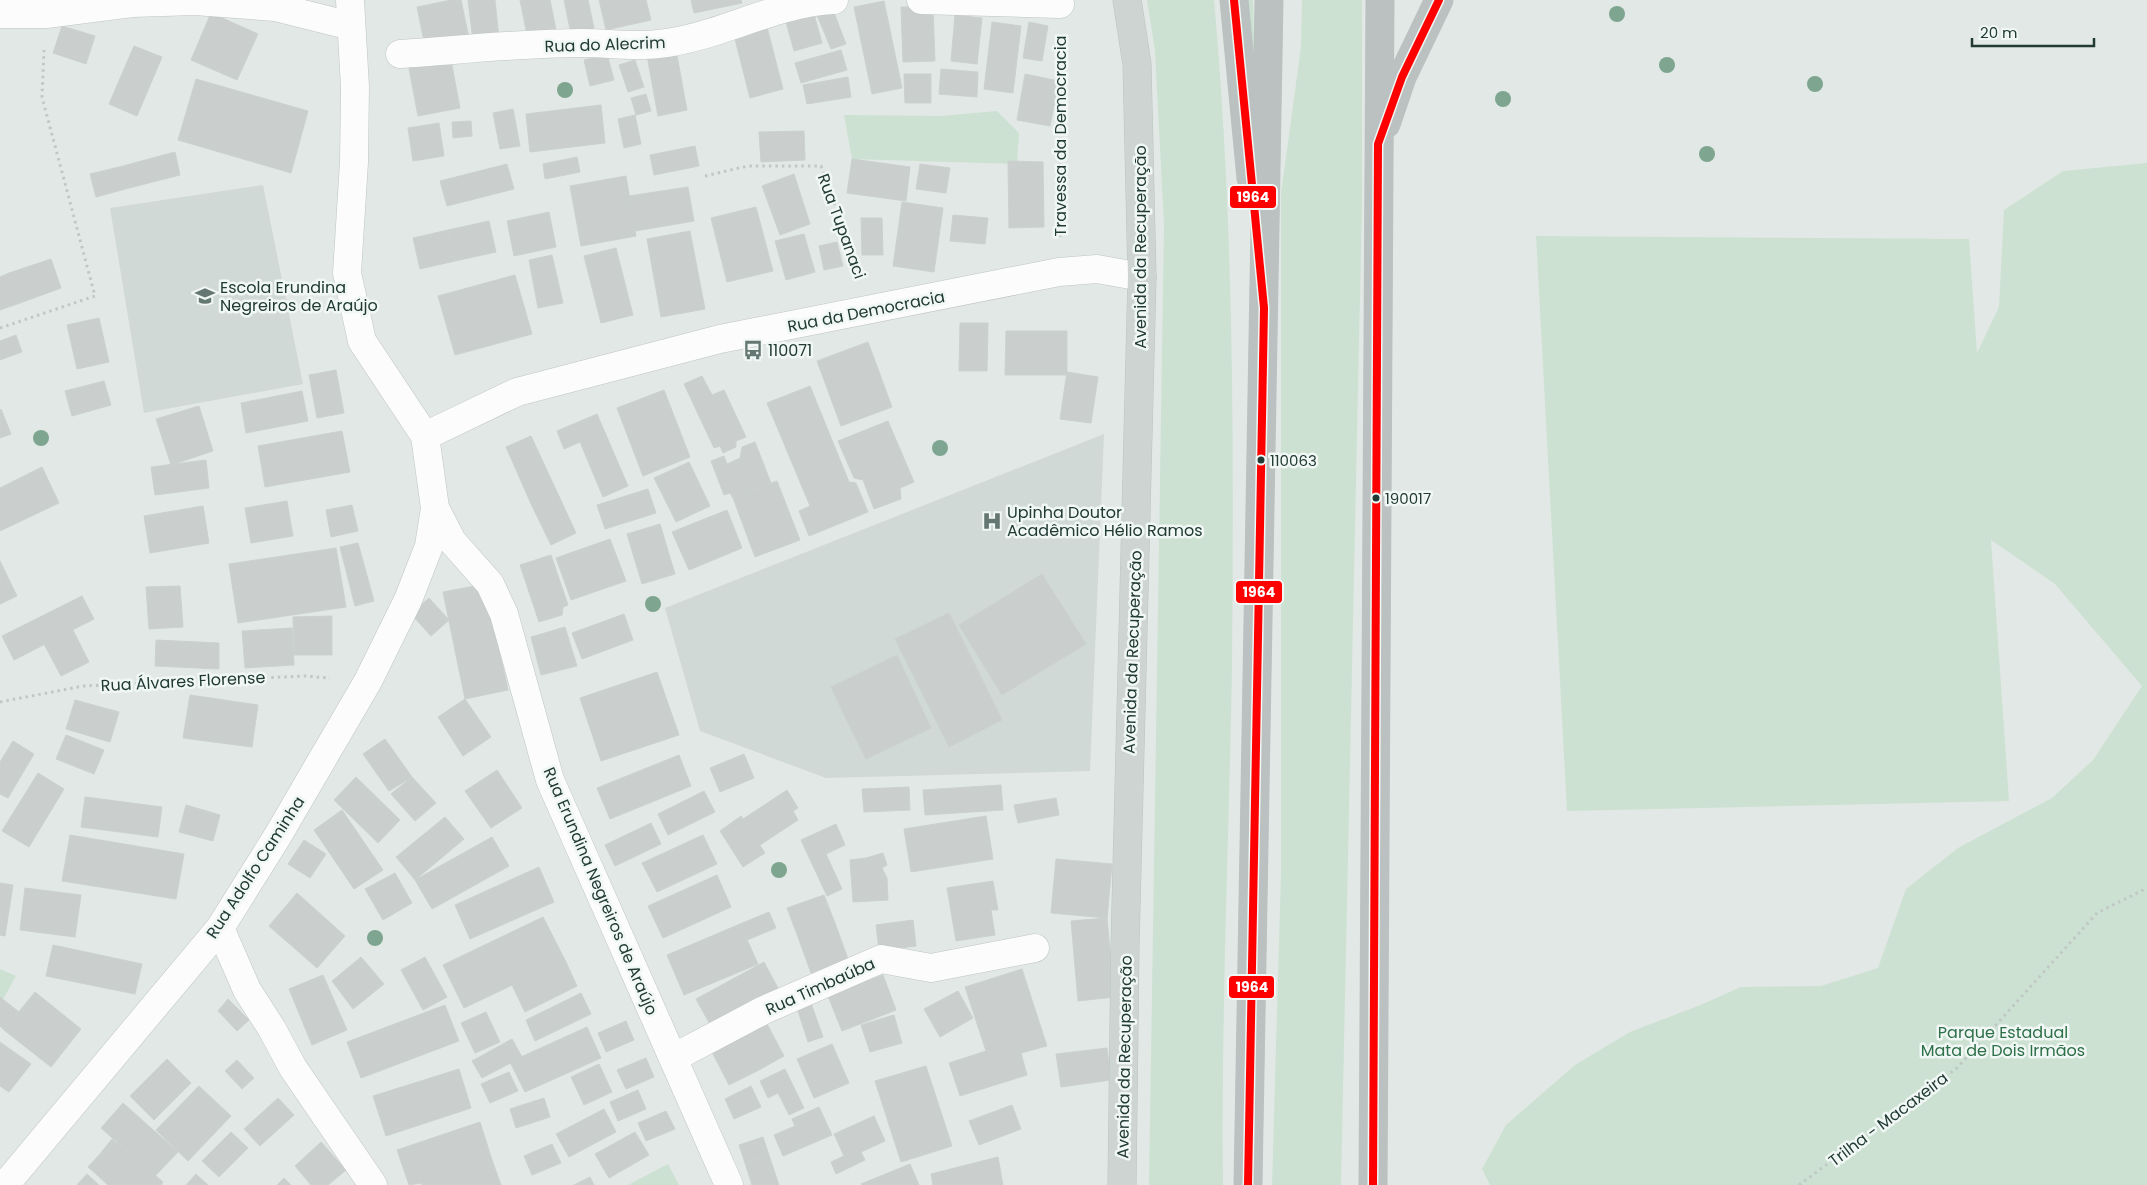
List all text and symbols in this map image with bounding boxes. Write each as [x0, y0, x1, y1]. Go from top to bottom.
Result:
scale bar [1972, 15, 2094, 47]
text: 20 m [1980, 22, 2018, 43]
street label: Rua do Alecrim [544, 31, 666, 58]
street label: Travessa da Democracia [1049, 36, 1072, 236]
street label: Avenida da Recuperação [1129, 145, 1152, 349]
street label: Rua Tupanaci [812, 170, 871, 282]
line badge: 1964 [1229, 185, 1277, 209]
text: 1964 [1237, 187, 1269, 207]
place label: Escola Erundina Negreiros de Araújo [220, 276, 378, 317]
school or university icon: Escola Erundina Negreiros de Araújo [194, 285, 216, 307]
street label: Rua da Democracia [785, 285, 947, 338]
bus stop icon: 110071 [742, 339, 764, 361]
place label: 110071 [768, 339, 812, 362]
place label: 110063 [1270, 450, 1317, 471]
marker: 110063 [1256, 455, 1266, 465]
place label: 190017 [1385, 488, 1431, 509]
marker: 190017 [1371, 493, 1381, 503]
place label: Upinha Doutor Acadêmico Hélio Ramos [1007, 501, 1203, 542]
hospital icon: Upinha Doutor Acadêmico Hélio Ramos [981, 510, 1003, 532]
street label: Avenida da Recuperação [1117, 550, 1148, 754]
line badge: 1964 [1235, 580, 1283, 604]
text: 1964 [1243, 582, 1275, 602]
street label: Rua Álvares Florense [100, 666, 266, 697]
street label: Rua Erundina Negreiros de Araújo [538, 764, 663, 1019]
street label: Rua Adolfo Caminha [201, 792, 310, 943]
street label: Rua Timbaúba [762, 952, 879, 1021]
street label: Avenida da Recuperação [1111, 955, 1138, 1159]
line badge: 1964 [1228, 975, 1275, 999]
text: 1964 [1236, 977, 1268, 997]
park label: Parque Estadual Mata de Dois Irmãos [1921, 1021, 2085, 1062]
street label: Trilha - Macaxeira [1824, 1067, 1953, 1172]

